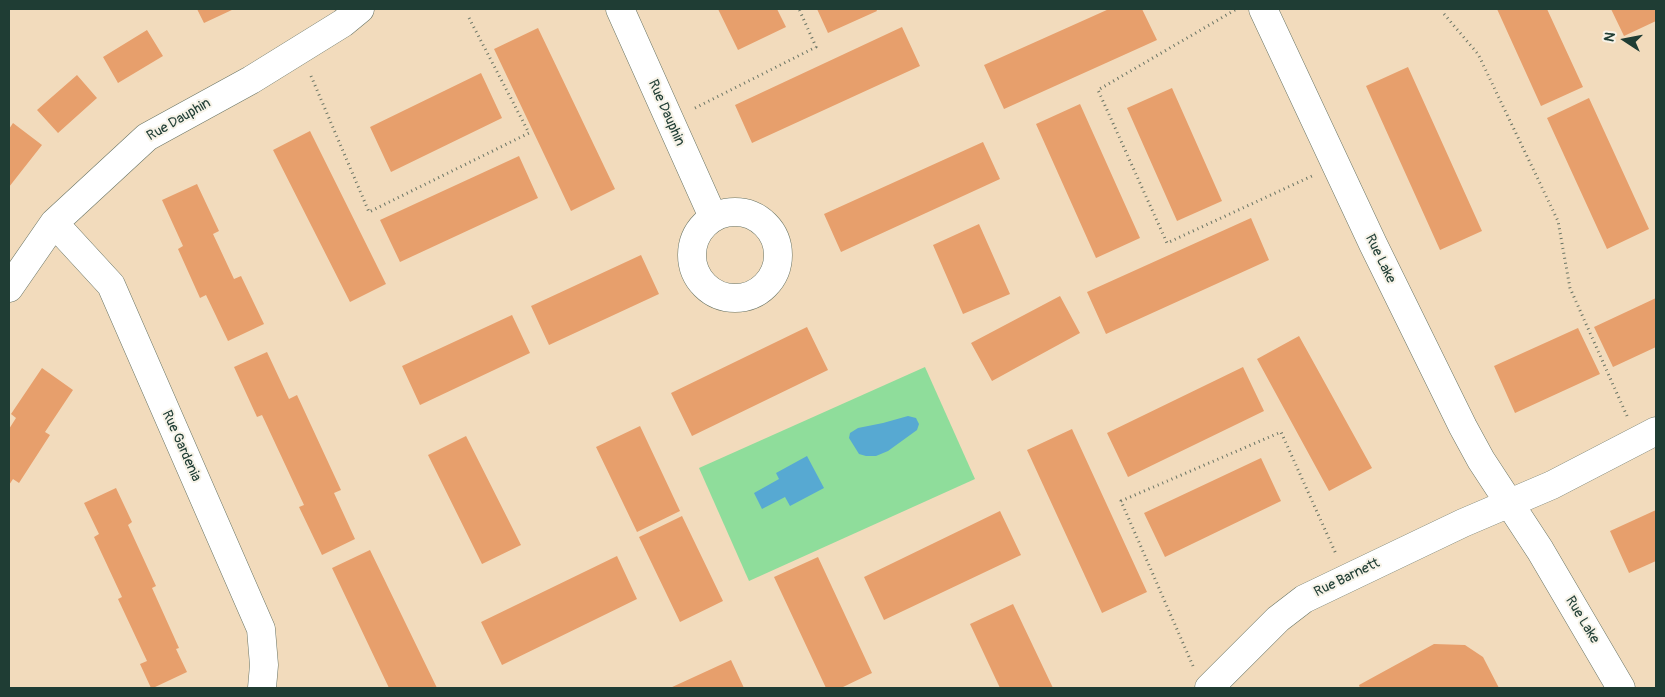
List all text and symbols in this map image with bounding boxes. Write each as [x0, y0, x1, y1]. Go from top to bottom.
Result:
north arrow [1600, 15, 1650, 65]
text: N [1601, 31, 1619, 43]
street label: Rue Dauphin [644, 77, 688, 149]
street label: Rue Dauphin [144, 95, 214, 145]
street label: Rue Lake [1361, 232, 1399, 286]
street label: Rue Gardenia [158, 408, 204, 484]
street label: Rue Barnett [1312, 555, 1382, 601]
street label: Rue Lake [1561, 593, 1603, 647]

